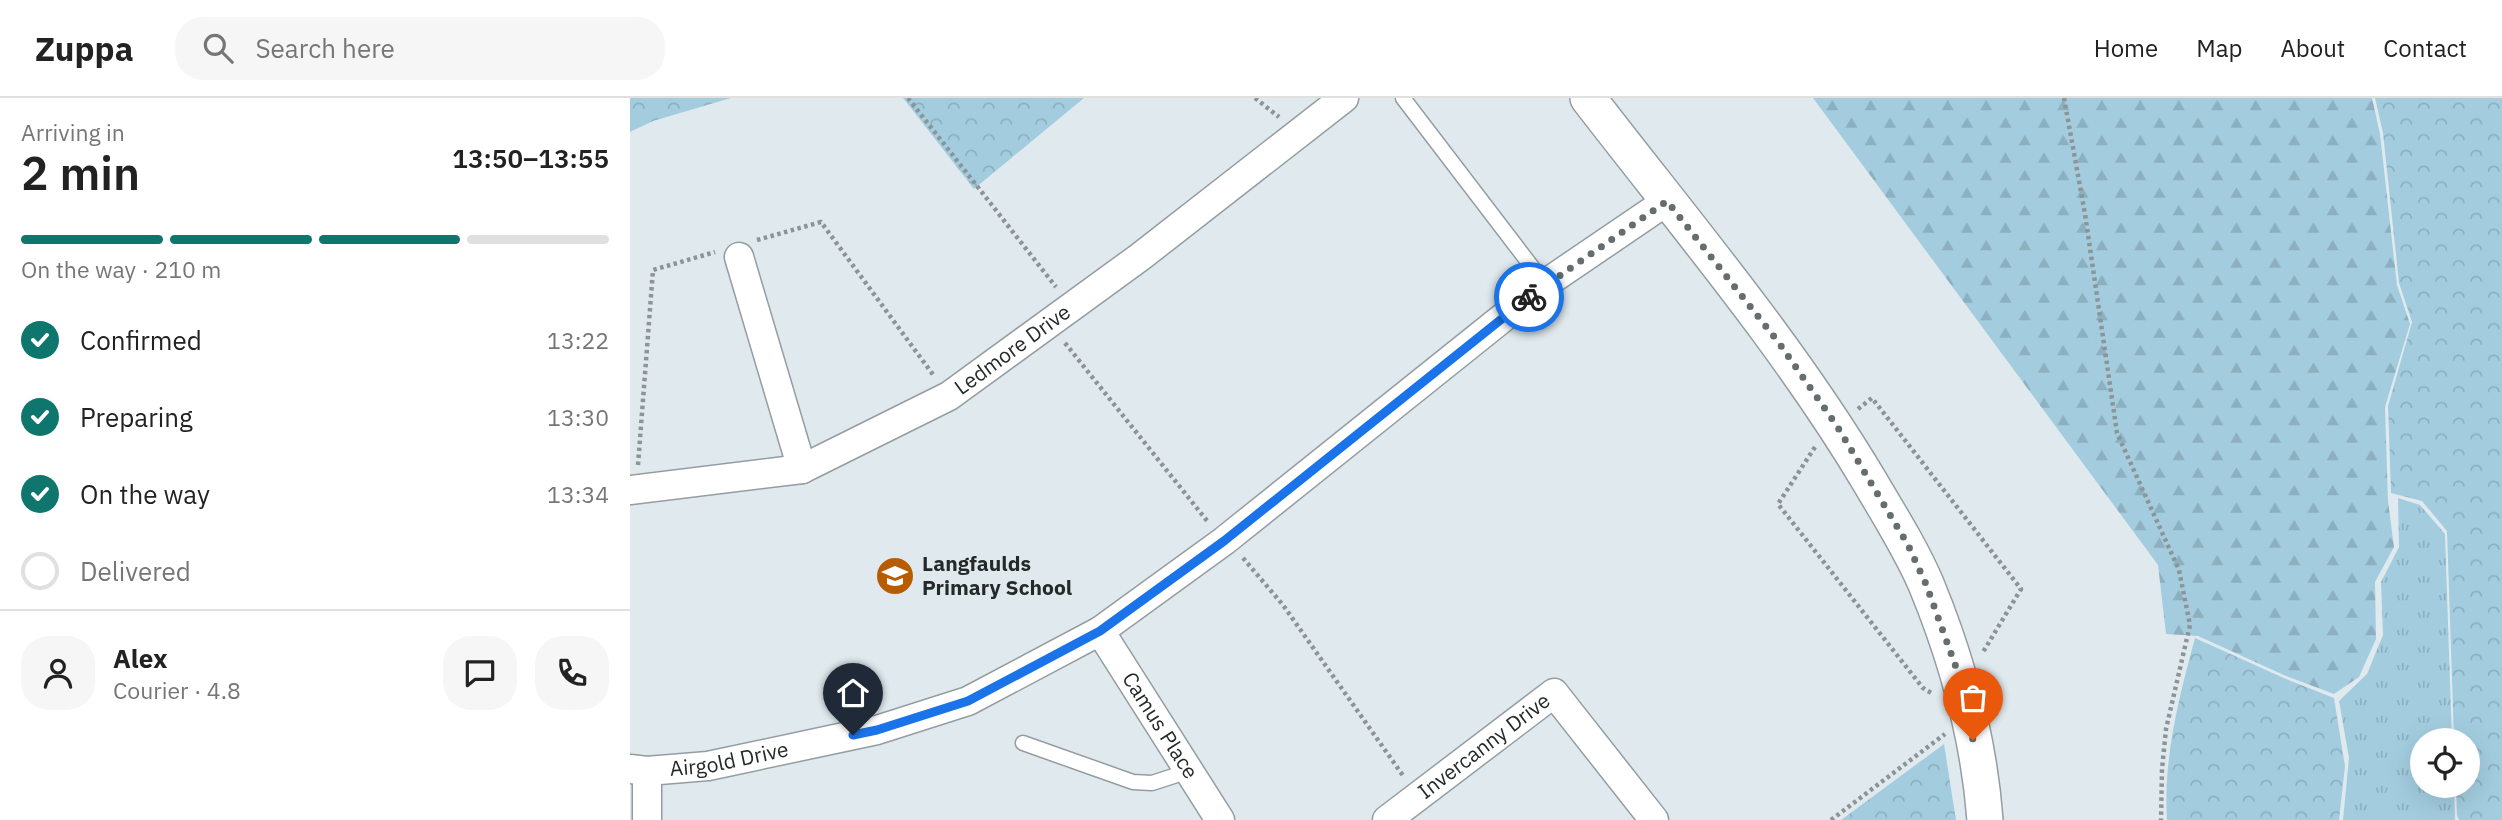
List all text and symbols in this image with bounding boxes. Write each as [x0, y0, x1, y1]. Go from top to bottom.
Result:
search box [175, 17, 665, 80]
text: Zuppa [35, 27, 133, 70]
icon: search [199, 29, 237, 67]
text: Search here [255, 31, 395, 65]
text: Home [2094, 32, 2158, 64]
text: Map [2196, 32, 2242, 64]
text: About [2280, 32, 2345, 64]
text: Contact [2383, 32, 2467, 64]
text: Arriving in [21, 117, 125, 147]
text: 13:50–13:55 [452, 141, 609, 175]
text: 2 min [21, 143, 140, 203]
text: On the way · 210 m [21, 254, 221, 284]
courier [1494, 262, 1564, 332]
icon: bike [1510, 278, 1548, 316]
street label: Ledmore Drive [948, 297, 1076, 401]
icon: check [21, 321, 59, 359]
text: Confirmed [80, 323, 202, 357]
text: 13:22 [547, 325, 609, 355]
icon: check [21, 398, 59, 436]
text: Preparing [80, 400, 193, 434]
text: 13:30 [547, 402, 609, 432]
icon: check [21, 475, 59, 513]
text: On the way [80, 477, 210, 511]
text: 13:34 [547, 479, 609, 509]
place label: Langfaulds Primary School [922, 549, 1072, 601]
text: Delivered [80, 554, 191, 588]
school or university icon: Langfaulds Primary School [874, 555, 916, 597]
button: person [21, 636, 95, 710]
button: chat [443, 636, 517, 710]
button: phone [535, 636, 609, 710]
text: Alex [113, 641, 167, 675]
pin [823, 663, 883, 735]
street label: Camus Place [1117, 666, 1205, 784]
pin [1943, 668, 2003, 740]
icon: home [834, 674, 872, 712]
text: Courier · 4.8 [113, 675, 241, 705]
icon: bag [1954, 679, 1992, 717]
street label: Invercanny Drive [1412, 686, 1555, 805]
map controls [2410, 728, 2480, 798]
button: locate [2410, 728, 2480, 798]
street label: Airgold Drive [668, 734, 791, 782]

